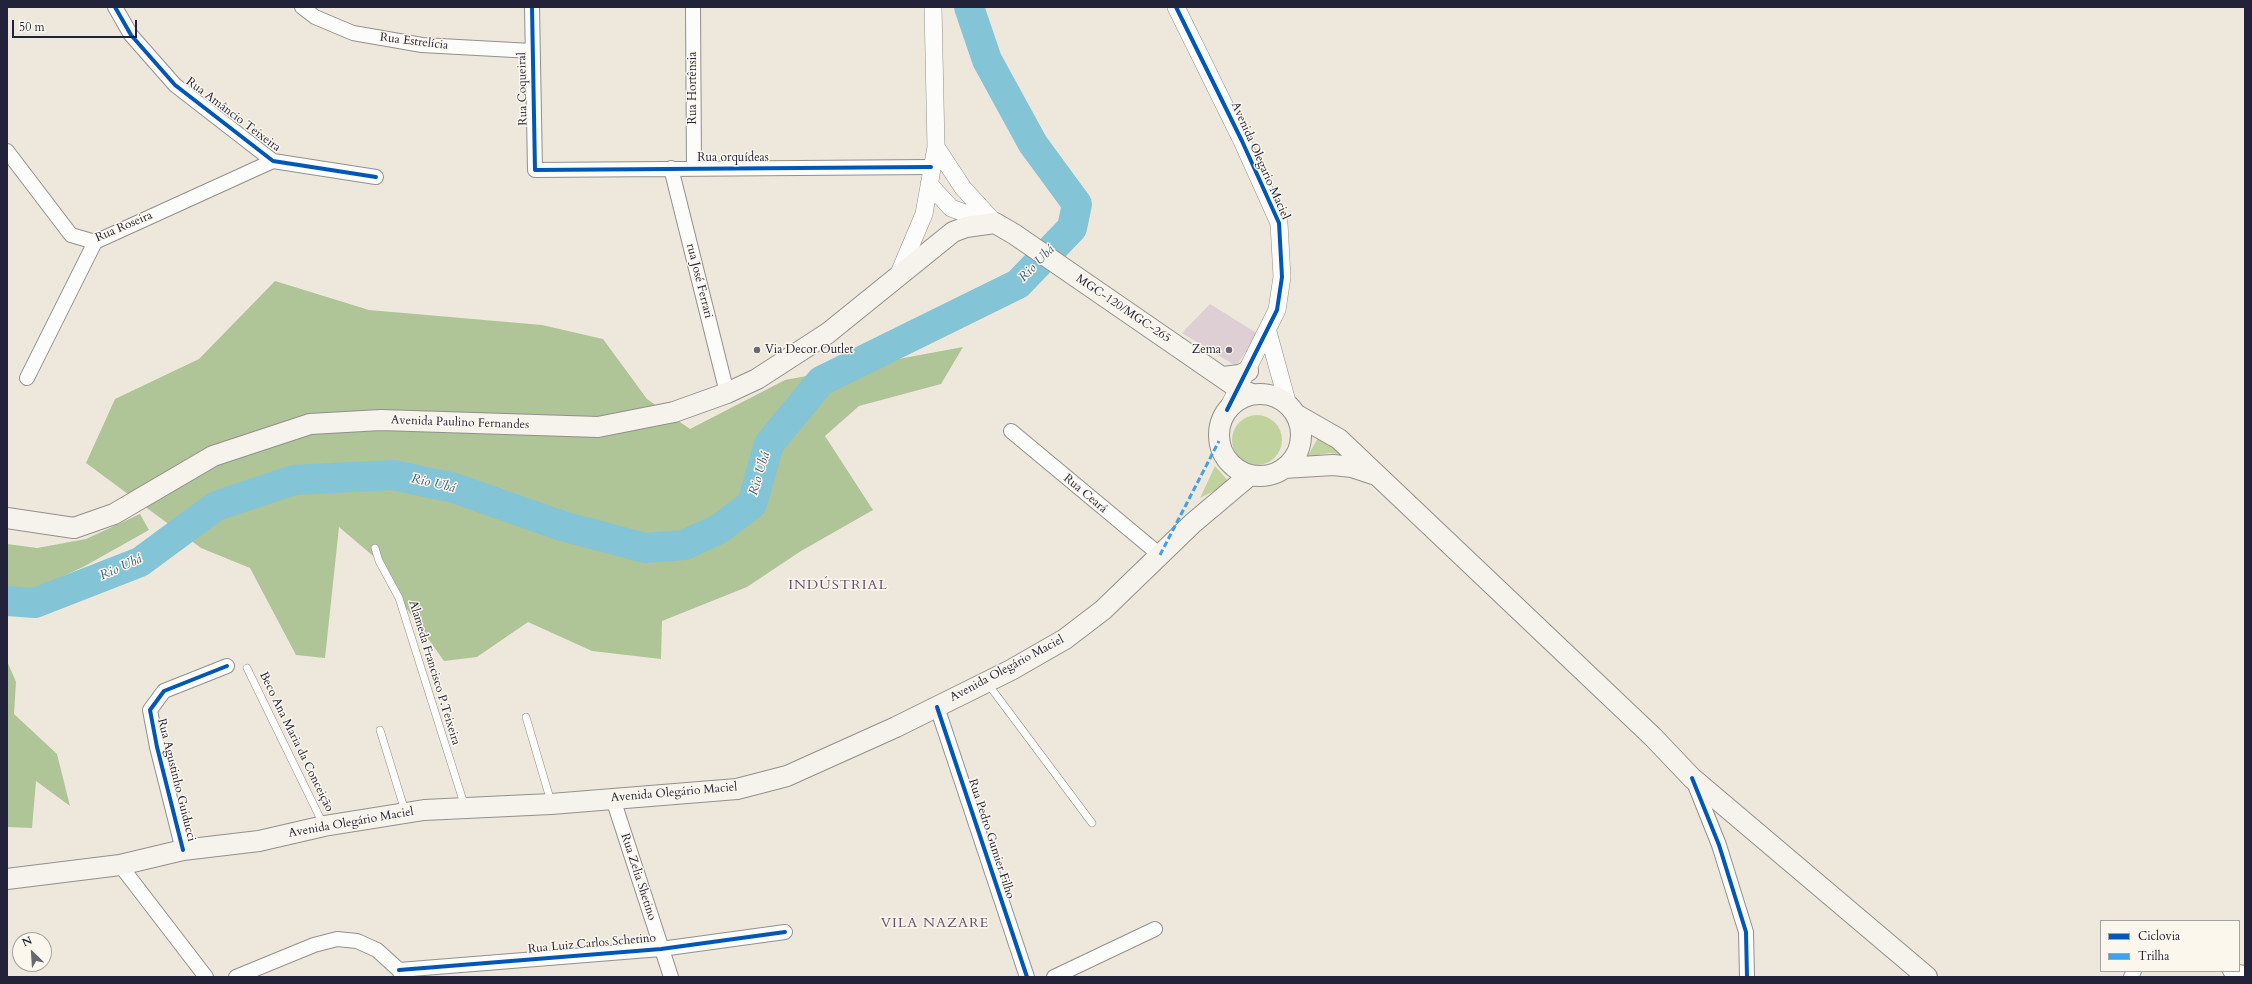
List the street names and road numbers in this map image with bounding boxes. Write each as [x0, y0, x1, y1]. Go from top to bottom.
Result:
street label: Rua Estrelícia [379, 31, 449, 53]
street label: Rua Coqueiral [515, 52, 531, 126]
street label: Rua Hortênsia [686, 52, 700, 124]
street label: Rua Amâncio Teixeira [183, 75, 283, 155]
street label: Avenida Olegario Maciel [1228, 100, 1292, 222]
street label: Rua orquídeas [697, 151, 769, 165]
street label: Rua Roseira [93, 209, 155, 245]
street label: rua José Ferrari [683, 242, 715, 320]
street label: MGC-120/MGC-265 [1073, 272, 1173, 346]
street label: Avenida Paulino Fernandes [391, 413, 529, 433]
street label: Rua Ceará [1060, 472, 1110, 516]
street label: Alameda Francisco P.Teixeira [405, 599, 463, 747]
street label: Avenida Olegário Maciel [947, 633, 1067, 705]
street label: Beco Ana Maria da Conceição [256, 670, 336, 814]
street label: Rua Agustinho Guiducci [154, 717, 198, 843]
street label: Rua Pedro Gumier Filho [965, 777, 1017, 901]
street label: Avenida Olegário Maciel [610, 780, 738, 806]
street label: Avenida Olegário Maciel [287, 805, 415, 841]
street label: Rua Zelia Shetino [617, 832, 659, 922]
street label: Rua Luiz Carlos Schetino [527, 931, 657, 957]

